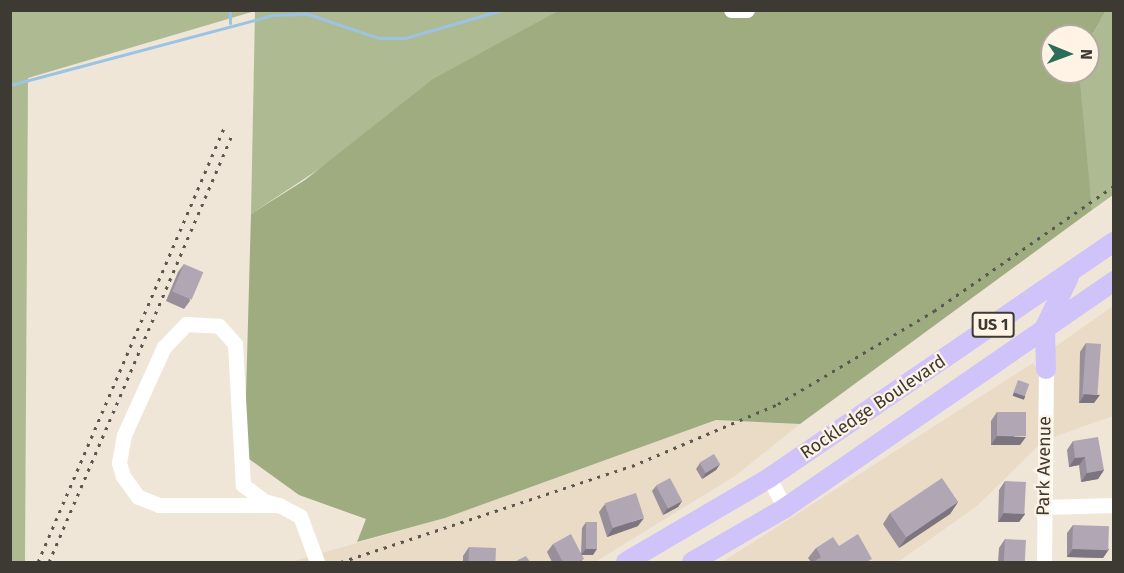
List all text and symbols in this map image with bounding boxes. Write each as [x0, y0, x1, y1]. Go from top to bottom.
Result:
north arrow [1040, 24, 1100, 84]
text: N [1077, 49, 1096, 60]
road number: US 1 [970, 312, 1016, 338]
street label: Rockledge Boulevard [796, 350, 950, 464]
street label: Park Avenue [1032, 416, 1056, 516]

